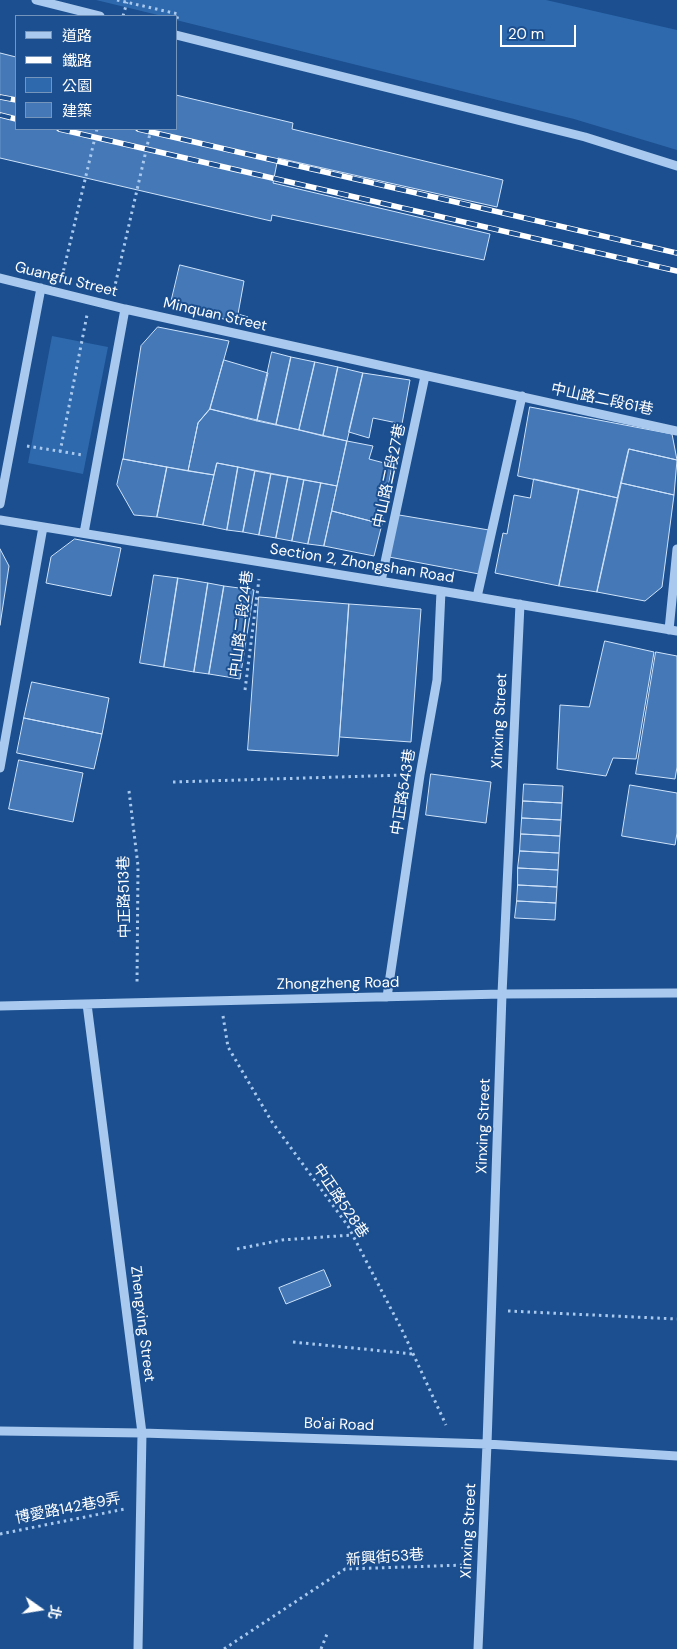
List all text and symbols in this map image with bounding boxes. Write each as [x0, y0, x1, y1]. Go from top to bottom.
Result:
legend [15, 15, 178, 130]
scale bar [502, 15, 578, 47]
text: 20 m [508, 24, 544, 44]
text: 道路 [62, 26, 92, 46]
text: 鐵路 [62, 51, 92, 71]
text: 公園 [62, 76, 92, 96]
text: 建築 [62, 101, 92, 121]
street label: Guangfu Street [13, 259, 119, 301]
street label: Minquan Street [161, 294, 269, 336]
street label: 中山路二段61巷 [549, 380, 655, 420]
street label: 中山路二段27巷 [370, 422, 410, 530]
street label: Section 2, Zhongshan Road [269, 541, 455, 587]
street label: 中山路二段24巷 [227, 570, 257, 678]
street label: Xinxing Street [489, 673, 511, 769]
street label: 中正路543巷 [388, 748, 420, 836]
street label: 中正路513巷 [115, 856, 135, 938]
street label: Zhongzheng Road [277, 974, 399, 994]
street label: Xinxing Street [473, 1078, 495, 1174]
street label: 中正路528巷 [308, 1160, 372, 1242]
street label: Zhengxing Street [126, 1265, 158, 1383]
street label: Bo'ai Road [304, 1415, 374, 1435]
street label: Xinxing Street [458, 1483, 480, 1579]
street label: 博愛路142巷9弄 [14, 1490, 122, 1528]
street label: 新興街53巷 [345, 1546, 425, 1570]
north arrow [15, 1584, 65, 1634]
text: 北 [44, 1604, 65, 1621]

